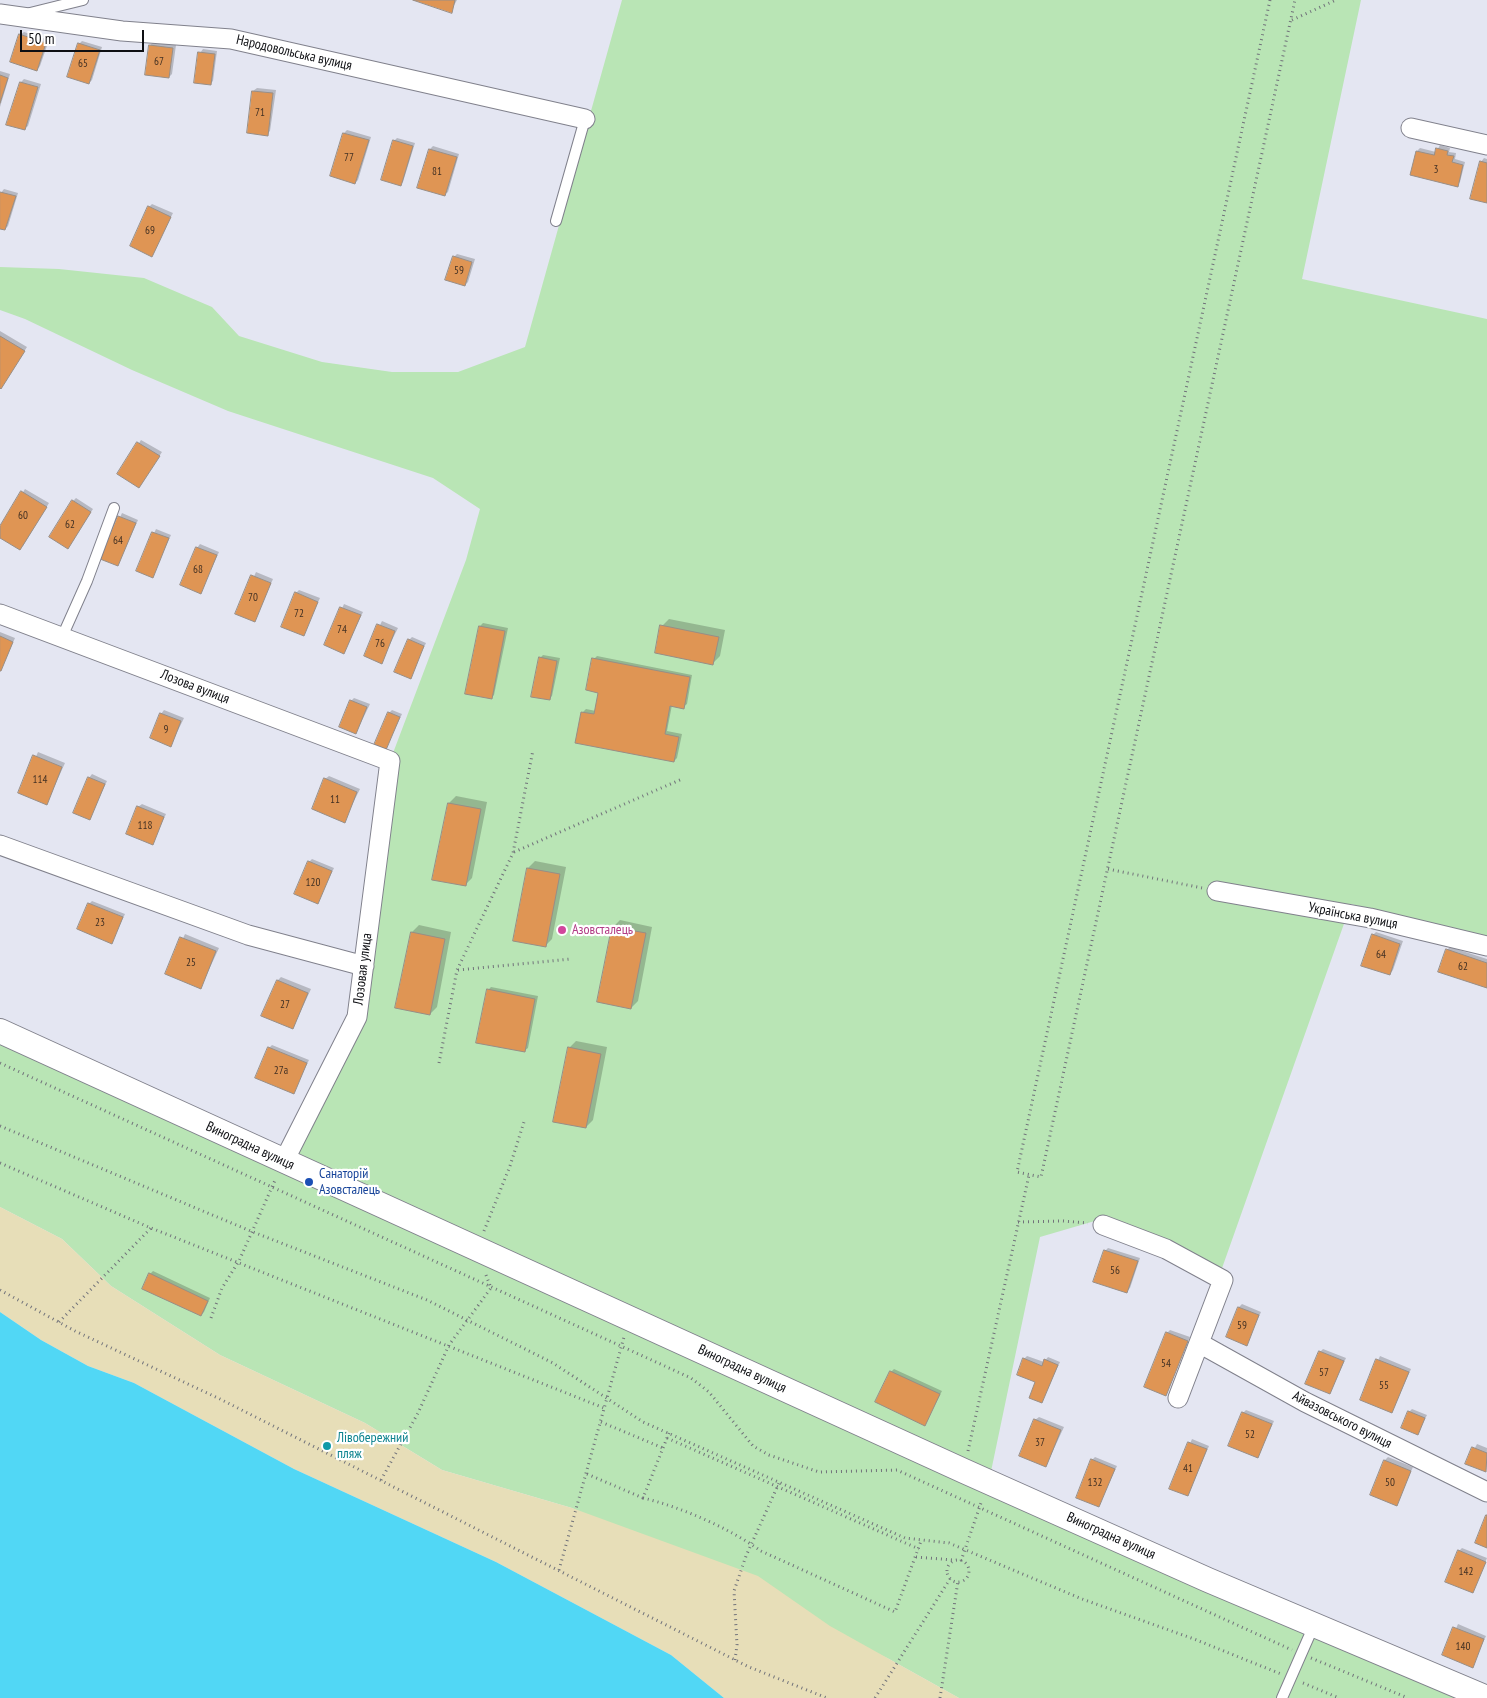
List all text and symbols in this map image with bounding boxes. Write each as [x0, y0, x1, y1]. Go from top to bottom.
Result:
scale bar [22, 20, 146, 52]
text: 50 m [28, 29, 54, 48]
street label: Народовольська вулиця [234, 31, 354, 75]
house number: 67 [154, 55, 164, 69]
house number: 65 [78, 57, 88, 71]
house number: 71 [255, 106, 265, 120]
house number: 77 [344, 151, 354, 165]
house number: 3 [1434, 163, 1438, 177]
house number: 81 [432, 165, 442, 179]
house number: 69 [145, 224, 155, 238]
house number: 59 [454, 264, 464, 278]
house number: 60 [18, 509, 28, 523]
house number: 62 [65, 518, 75, 532]
house number: 64 [113, 534, 123, 548]
house number: 68 [193, 563, 203, 577]
house number: 70 [248, 591, 258, 605]
house number: 72 [294, 607, 304, 621]
house number: 74 [337, 623, 347, 637]
house number: 76 [375, 637, 385, 651]
street label: Лозова вулиця [158, 666, 232, 708]
house number: 9 [164, 723, 168, 737]
house number: 114 [33, 773, 47, 787]
house number: 11 [330, 793, 340, 807]
house number: 118 [138, 819, 152, 833]
house number: 120 [306, 876, 320, 890]
street label: Українська вулиця [1307, 899, 1399, 933]
house number: 23 [95, 916, 105, 930]
place label: Азовсталець [572, 922, 633, 938]
marker: Азовсталець [556, 924, 568, 936]
street label: Лозовая улица [350, 932, 376, 1006]
house number: 64 [1376, 948, 1386, 962]
house number: 25 [186, 956, 196, 970]
house number: 62 [1458, 960, 1468, 974]
house number: 27 [280, 998, 290, 1012]
house number: 27а [274, 1064, 288, 1078]
street label: Виноградна вулиця [203, 1118, 297, 1174]
place label: Санаторій Азовсталець [319, 1166, 380, 1198]
marker: Санаторій Азовсталець [303, 1176, 315, 1188]
house number: 56 [1110, 1264, 1120, 1278]
house number: 59 [1237, 1319, 1247, 1333]
street label: Виноградна вулиця [695, 1341, 789, 1397]
house number: 54 [1161, 1357, 1171, 1371]
house number: 57 [1319, 1366, 1329, 1380]
house number: 55 [1379, 1379, 1389, 1393]
street label: Айвазовського вулиця [1289, 1388, 1395, 1452]
house number: 52 [1245, 1428, 1255, 1442]
place label: Лівобережний пляж [337, 1430, 408, 1462]
house number: 37 [1035, 1436, 1045, 1450]
marker: Лівобережний пляж [321, 1440, 333, 1452]
house number: 41 [1183, 1462, 1193, 1476]
house number: 132 [1088, 1476, 1102, 1490]
house number: 50 [1385, 1476, 1395, 1490]
street label: Виноградна вулиця [1064, 1509, 1158, 1563]
house number: 142 [1459, 1565, 1473, 1579]
house number: 140 [1456, 1640, 1470, 1654]

